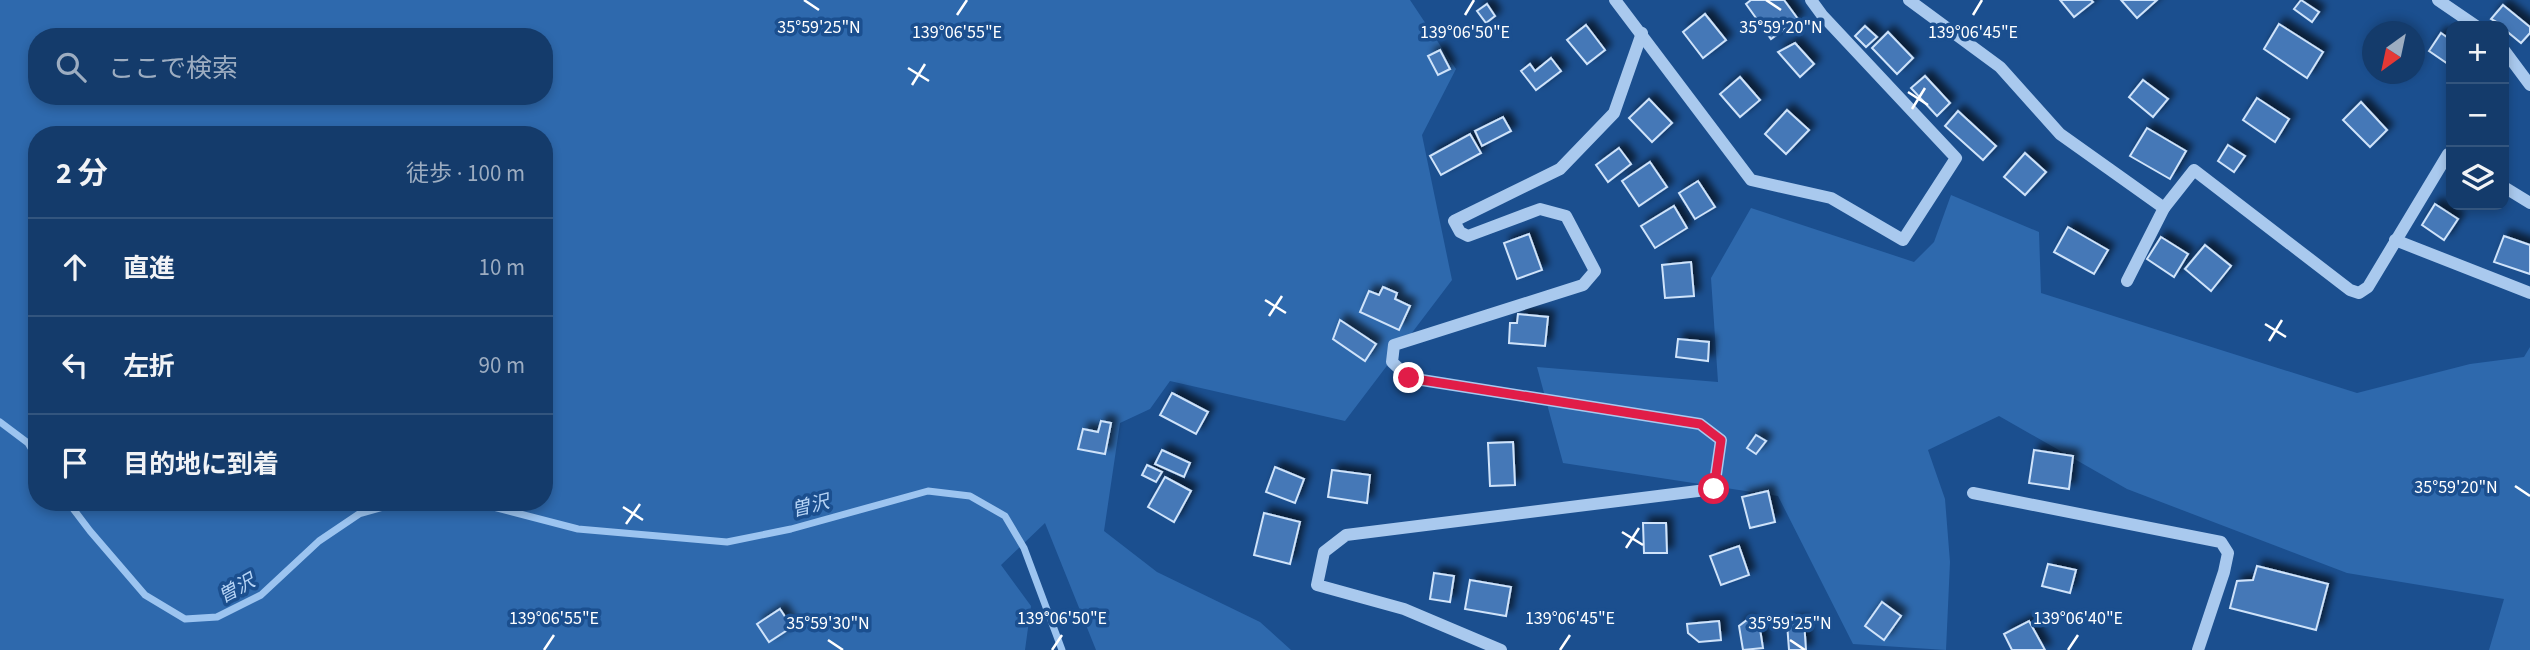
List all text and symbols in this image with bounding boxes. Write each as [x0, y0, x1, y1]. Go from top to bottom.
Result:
text: 35°59'25"N [777, 15, 861, 40]
text: 35°59'20"N [1739, 15, 1823, 40]
text: 139°06'55"E [912, 20, 1002, 45]
text: 139°06'50"E [1420, 20, 1510, 45]
text: 139°06'45"E [1928, 20, 2018, 45]
north arrow [2362, 21, 2425, 84]
map controls [2446, 21, 2509, 210]
button: + [2446, 21, 2509, 84]
search box [28, 28, 553, 105]
icon: search [52, 48, 90, 86]
text: ここで検索 [108, 50, 238, 87]
button: − [2446, 84, 2509, 147]
button: layers [2446, 147, 2509, 210]
text: 2 分 [56, 152, 108, 195]
text: 徒歩 · 100 m [406, 157, 525, 190]
icon: ahead [56, 248, 94, 286]
text: 直進 [123, 250, 175, 287]
text: 10 m [478, 251, 525, 284]
icon: left [56, 346, 94, 384]
text: 左折 [123, 348, 175, 385]
text: 90 m [478, 349, 525, 382]
route end [1393, 362, 1424, 393]
icon: arrive [56, 444, 94, 482]
text: 目的地に到着 [123, 446, 279, 483]
route start [1698, 473, 1729, 504]
text: 35°59'20"N [2414, 475, 2498, 500]
water label: 曽沢 [789, 488, 835, 524]
water label: 曽沢 [214, 567, 263, 610]
text: 139°06'55"E [509, 606, 599, 631]
text: 139°06'50"E [1017, 606, 1107, 631]
text: 139°06'45"E [1525, 606, 1615, 631]
text: 139°06'40"E [2033, 606, 2123, 631]
text: 35°59'30"N [786, 611, 870, 636]
text: 35°59'25"N [1748, 611, 1832, 636]

